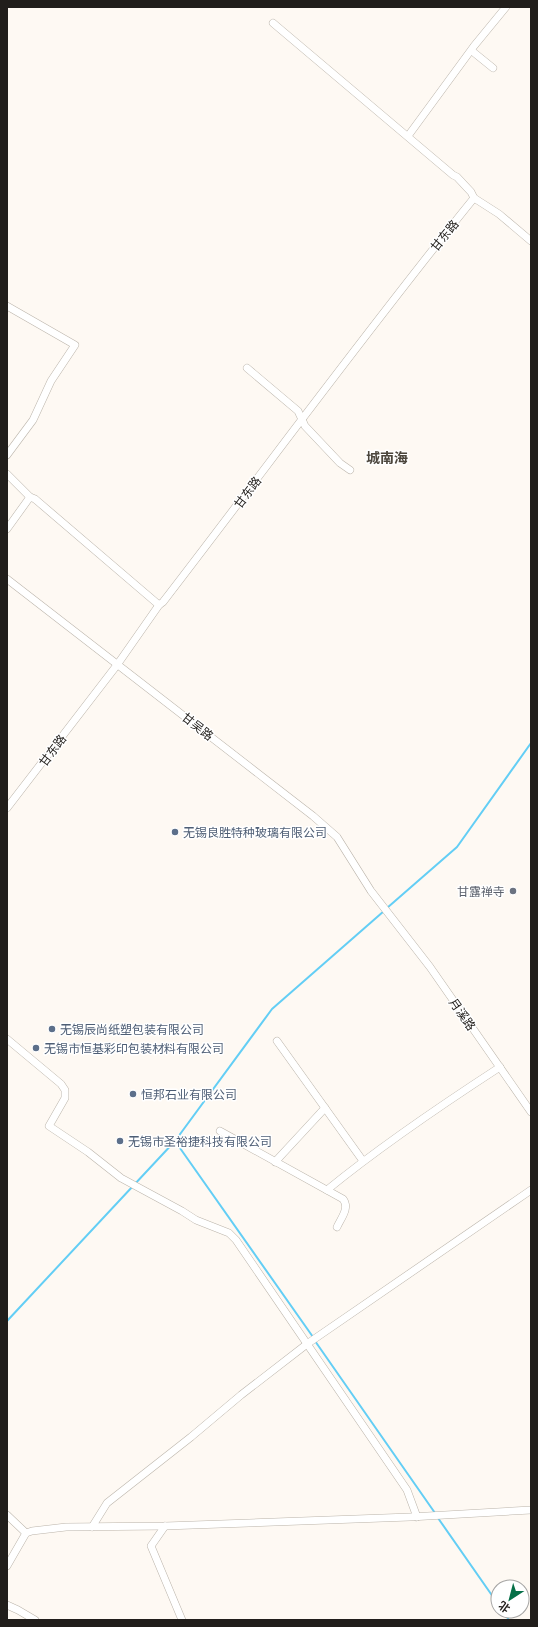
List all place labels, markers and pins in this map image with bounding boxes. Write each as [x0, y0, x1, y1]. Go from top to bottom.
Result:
place label: 无锡良胜特种玻璃有限公司 [183, 825, 327, 839]
marker: 无锡良胜特种玻璃有限公司 [170, 827, 180, 837]
place label: 甘露禅寺 [457, 884, 505, 898]
marker: 甘露禅寺 [508, 886, 518, 896]
place label: 无锡辰尚纸塑包装有限公司 [60, 1022, 204, 1036]
marker: 无锡辰尚纸塑包装有限公司 [47, 1024, 57, 1034]
place label: 无锡市恒基彩印包装材料有限公司 [44, 1041, 224, 1055]
marker: 无锡市恒基彩印包装材料有限公司 [31, 1043, 41, 1053]
place label: 恒邦石业有限公司 [141, 1087, 237, 1101]
marker: 恒邦石业有限公司 [128, 1089, 138, 1099]
place label: 无锡市圣裕捷科技有限公司 [128, 1134, 272, 1148]
marker: 无锡市圣裕捷科技有限公司 [115, 1136, 125, 1146]

